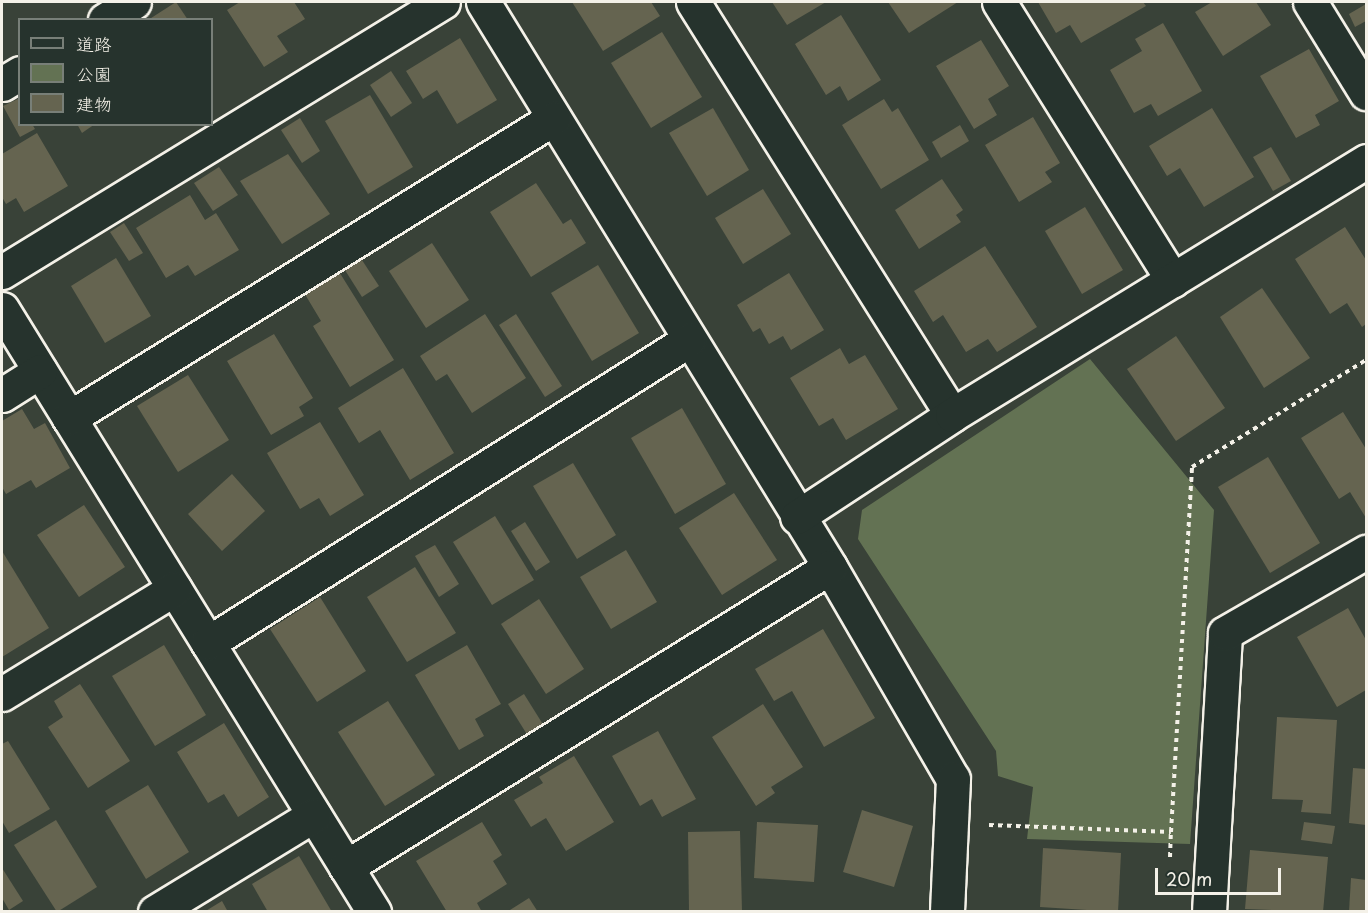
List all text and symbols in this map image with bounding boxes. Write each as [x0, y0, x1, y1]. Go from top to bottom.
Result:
legend [18, 18, 213, 126]
text: 道路 [76, 30, 112, 57]
text: 公園 [76, 60, 112, 87]
text: 建物 [76, 90, 112, 117]
scale bar [1158, 856, 1284, 894]
text: 20 m [1166, 865, 1212, 892]

